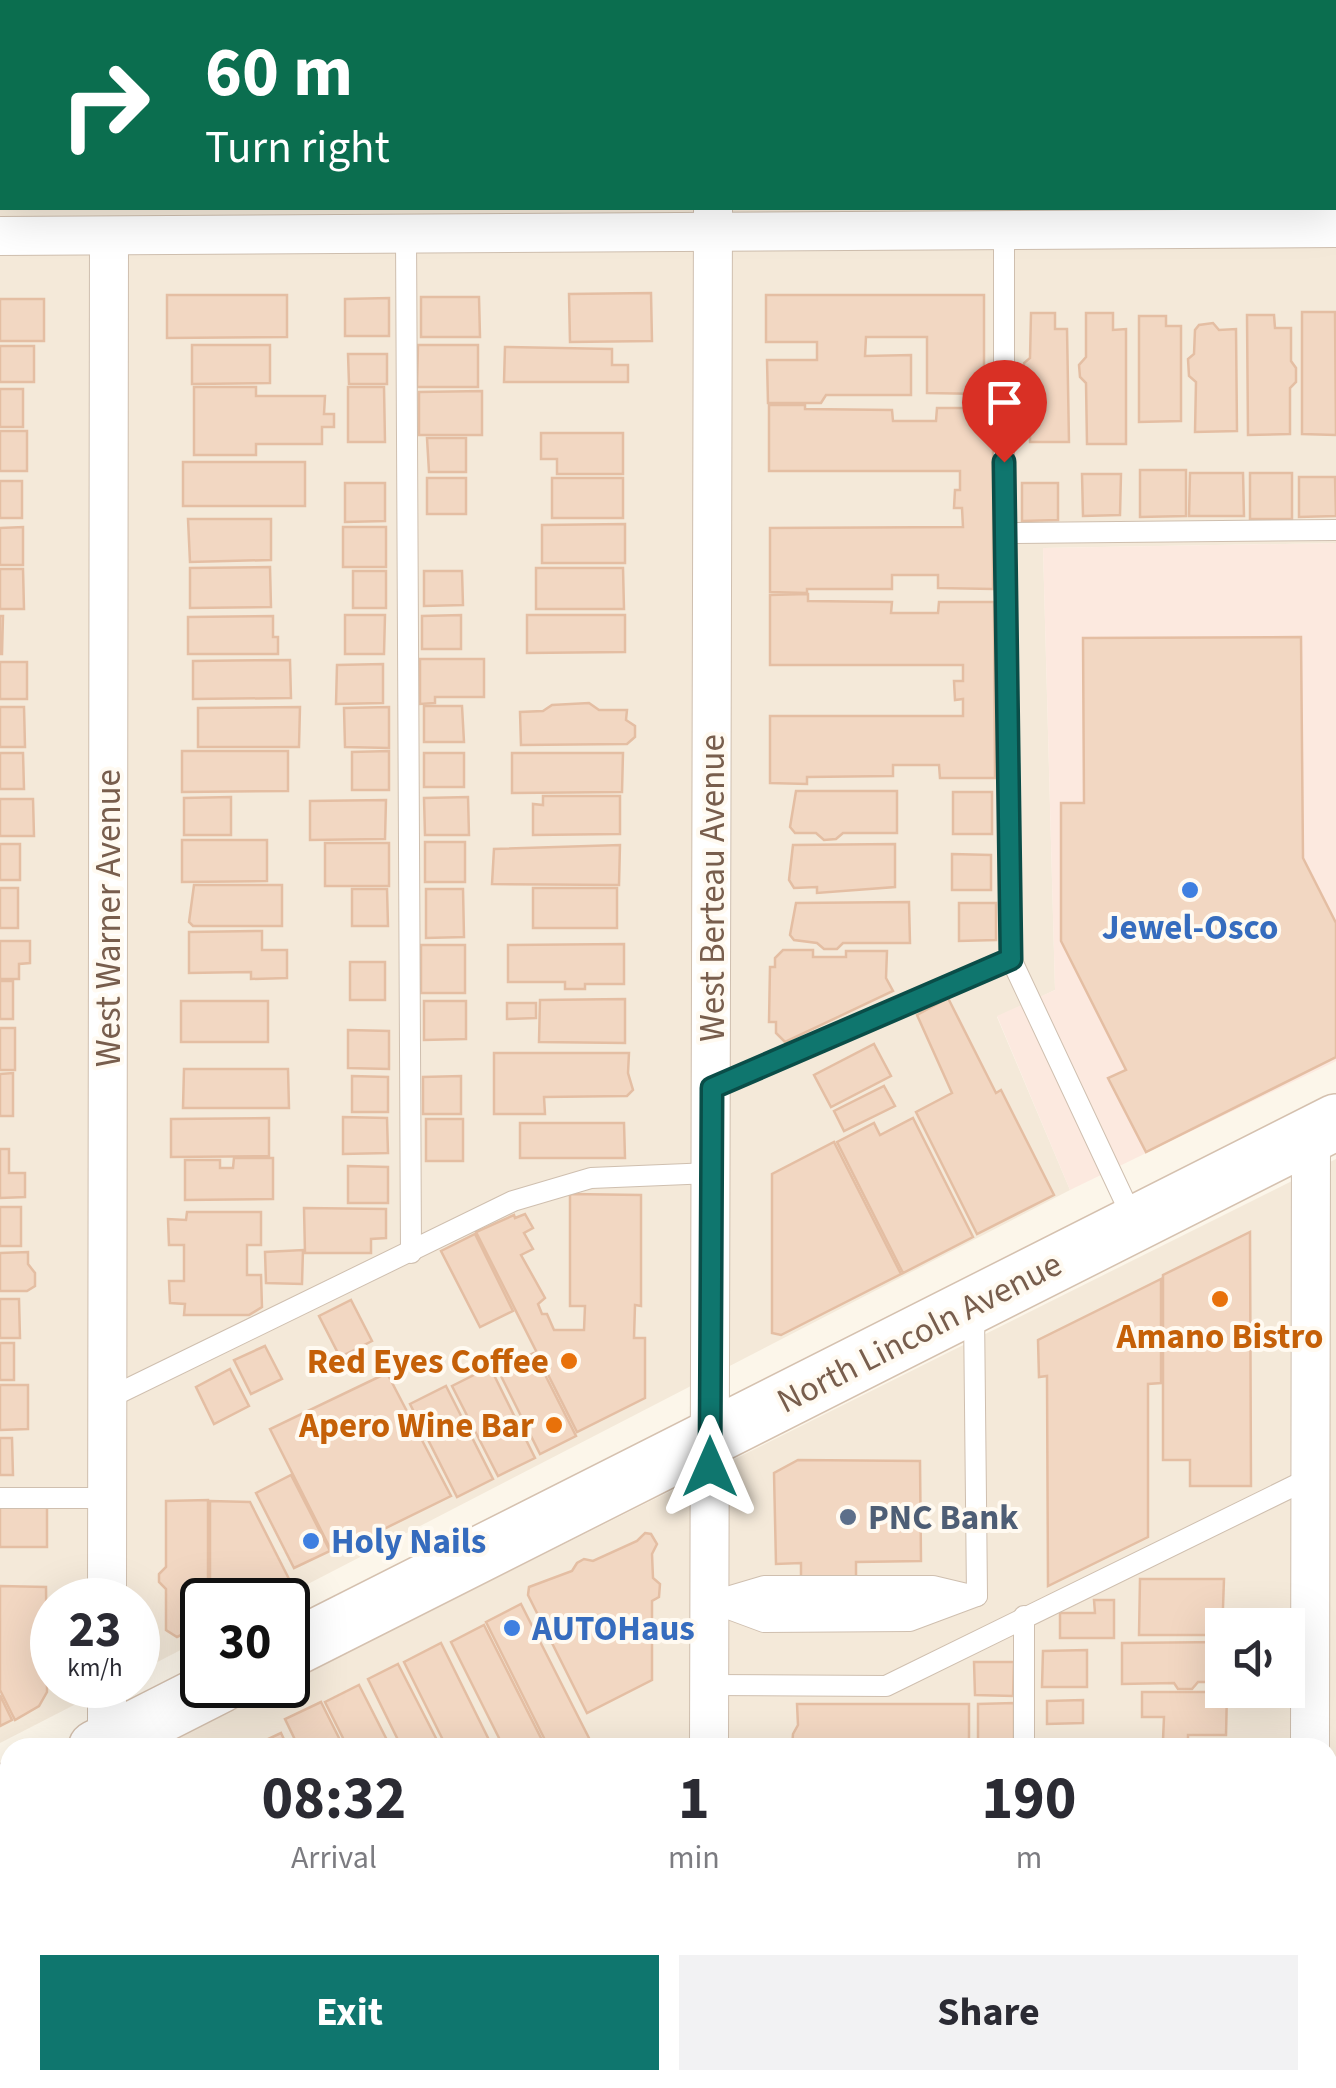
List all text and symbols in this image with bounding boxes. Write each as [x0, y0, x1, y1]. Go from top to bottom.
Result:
text: 60 m [205, 23, 353, 123]
icon: right [40, 40, 170, 170]
text: Turn right [205, 116, 390, 180]
pin [962, 360, 1047, 463]
icon: arrive [977, 375, 1032, 430]
street label: West Berteau Avenue [688, 734, 738, 1042]
street label: West Warner Avenue [84, 769, 134, 1067]
marker: Jewel-Osco [1179, 879, 1201, 901]
place label: Jewel-Osco [1102, 903, 1278, 953]
street label: North Lincoln Avenue [768, 1239, 1070, 1426]
marker: Amano Bistro [1209, 1288, 1231, 1310]
place label: Amano Bistro [1116, 1312, 1324, 1362]
place label: Red Eyes Coffee [307, 1337, 549, 1387]
marker: Red Eyes Coffee [558, 1350, 580, 1372]
place label: Apero Wine Bar [298, 1401, 534, 1451]
marker: Apero Wine Bar [543, 1414, 565, 1436]
position arrow [658, 1415, 762, 1519]
place label: PNC Bank [868, 1493, 1018, 1543]
marker: PNC Bank [837, 1506, 859, 1528]
place label: Holy Nails [331, 1517, 486, 1567]
marker: Holy Nails [300, 1530, 322, 1552]
speed limit sign: 30 [180, 1578, 310, 1708]
text: 23 [69, 1595, 121, 1666]
place label: AUTOHaus [531, 1604, 695, 1654]
map controls [1205, 1608, 1305, 1708]
button: sound [1205, 1608, 1305, 1708]
marker: AUTOHaus [501, 1617, 523, 1639]
text: km/h [67, 1650, 123, 1686]
text: 08:32 [262, 1757, 406, 1842]
text: 1 [678, 1757, 710, 1842]
text: 190 [981, 1757, 1076, 1842]
text: Arrival [291, 1835, 377, 1881]
text: min [668, 1835, 720, 1881]
text: m [1016, 1835, 1042, 1881]
button: Exit [40, 1955, 659, 2070]
button: Share [679, 1955, 1298, 2070]

